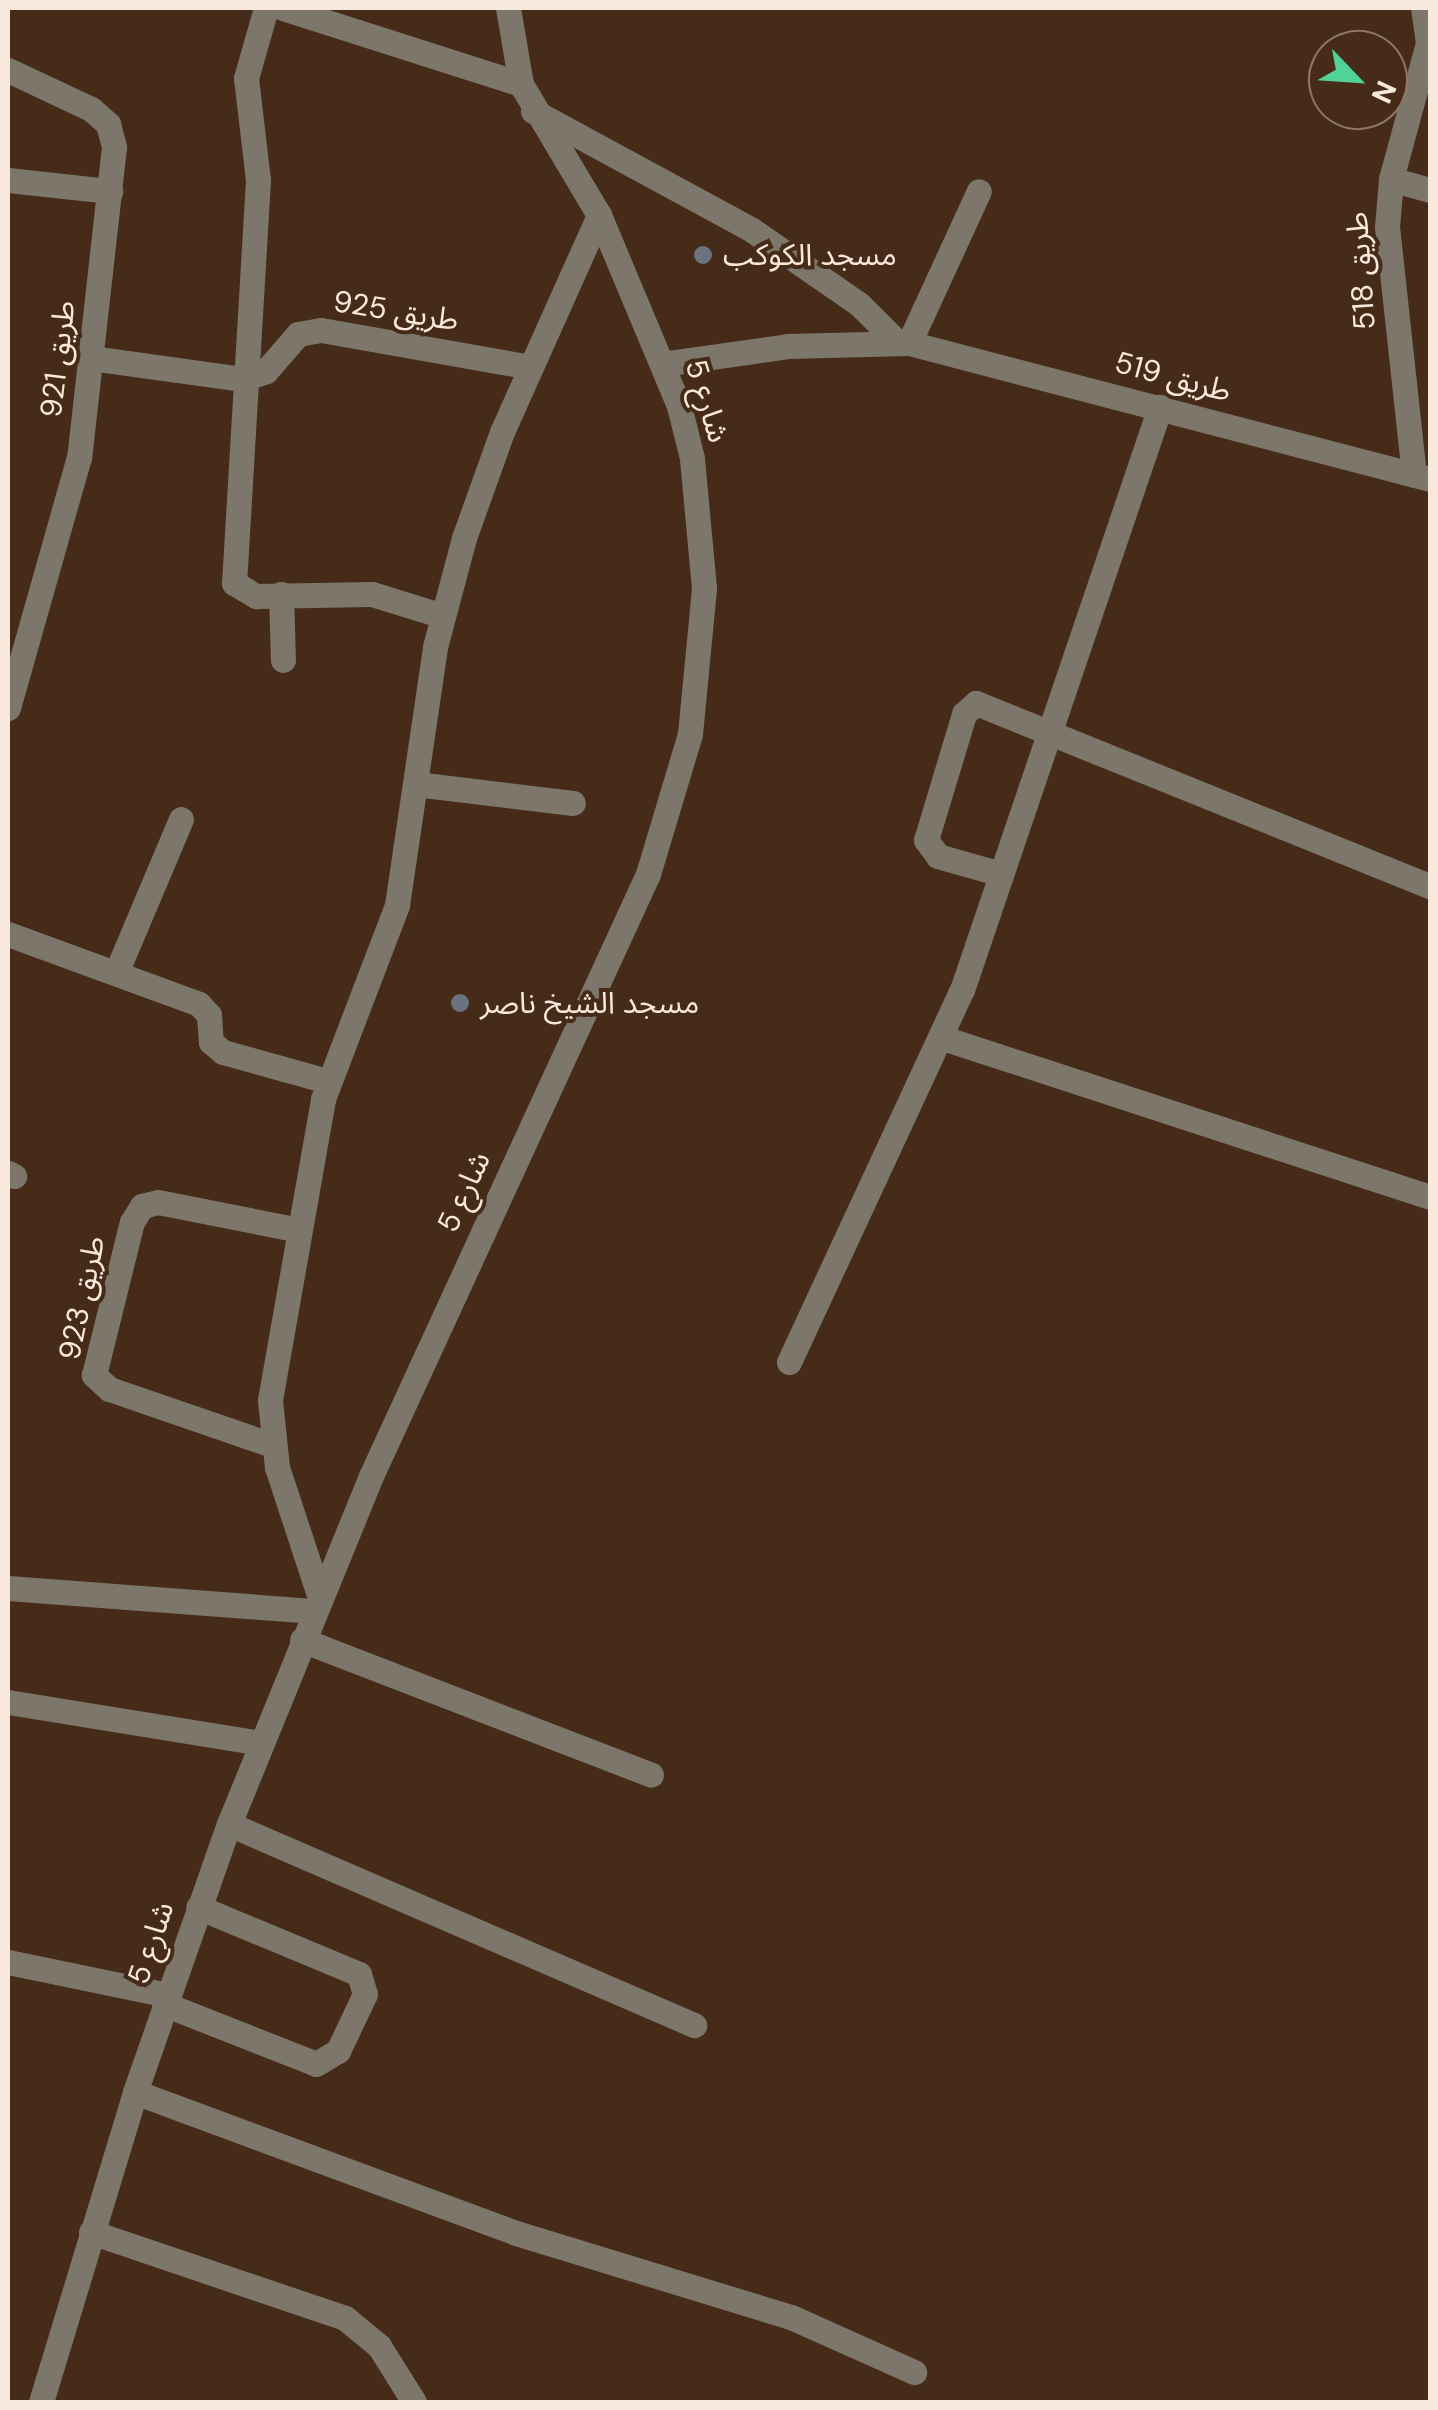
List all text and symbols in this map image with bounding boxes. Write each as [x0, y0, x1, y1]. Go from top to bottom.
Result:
north arrow [1308, 30, 1408, 130]
text: N [1363, 75, 1405, 109]
street label: طريق 518 [1339, 211, 1383, 331]
place label: مسجد الكوكب [723, 237, 897, 273]
marker: مسجد الكوكب [692, 244, 714, 266]
street label: طريق 925 [331, 283, 461, 339]
street label: طريق 921 [33, 299, 83, 419]
street label: طريق 519 [1111, 344, 1235, 410]
street label: شارع 5 [677, 355, 737, 447]
place label: مسجد الشيخ ناصر [480, 985, 699, 1021]
marker: مسجد الشيخ ناصر [449, 992, 471, 1014]
street label: شارع 5 [430, 1146, 498, 1238]
street label: طريق 923 [51, 1233, 113, 1363]
street label: شارع 5 [120, 1897, 182, 1989]

